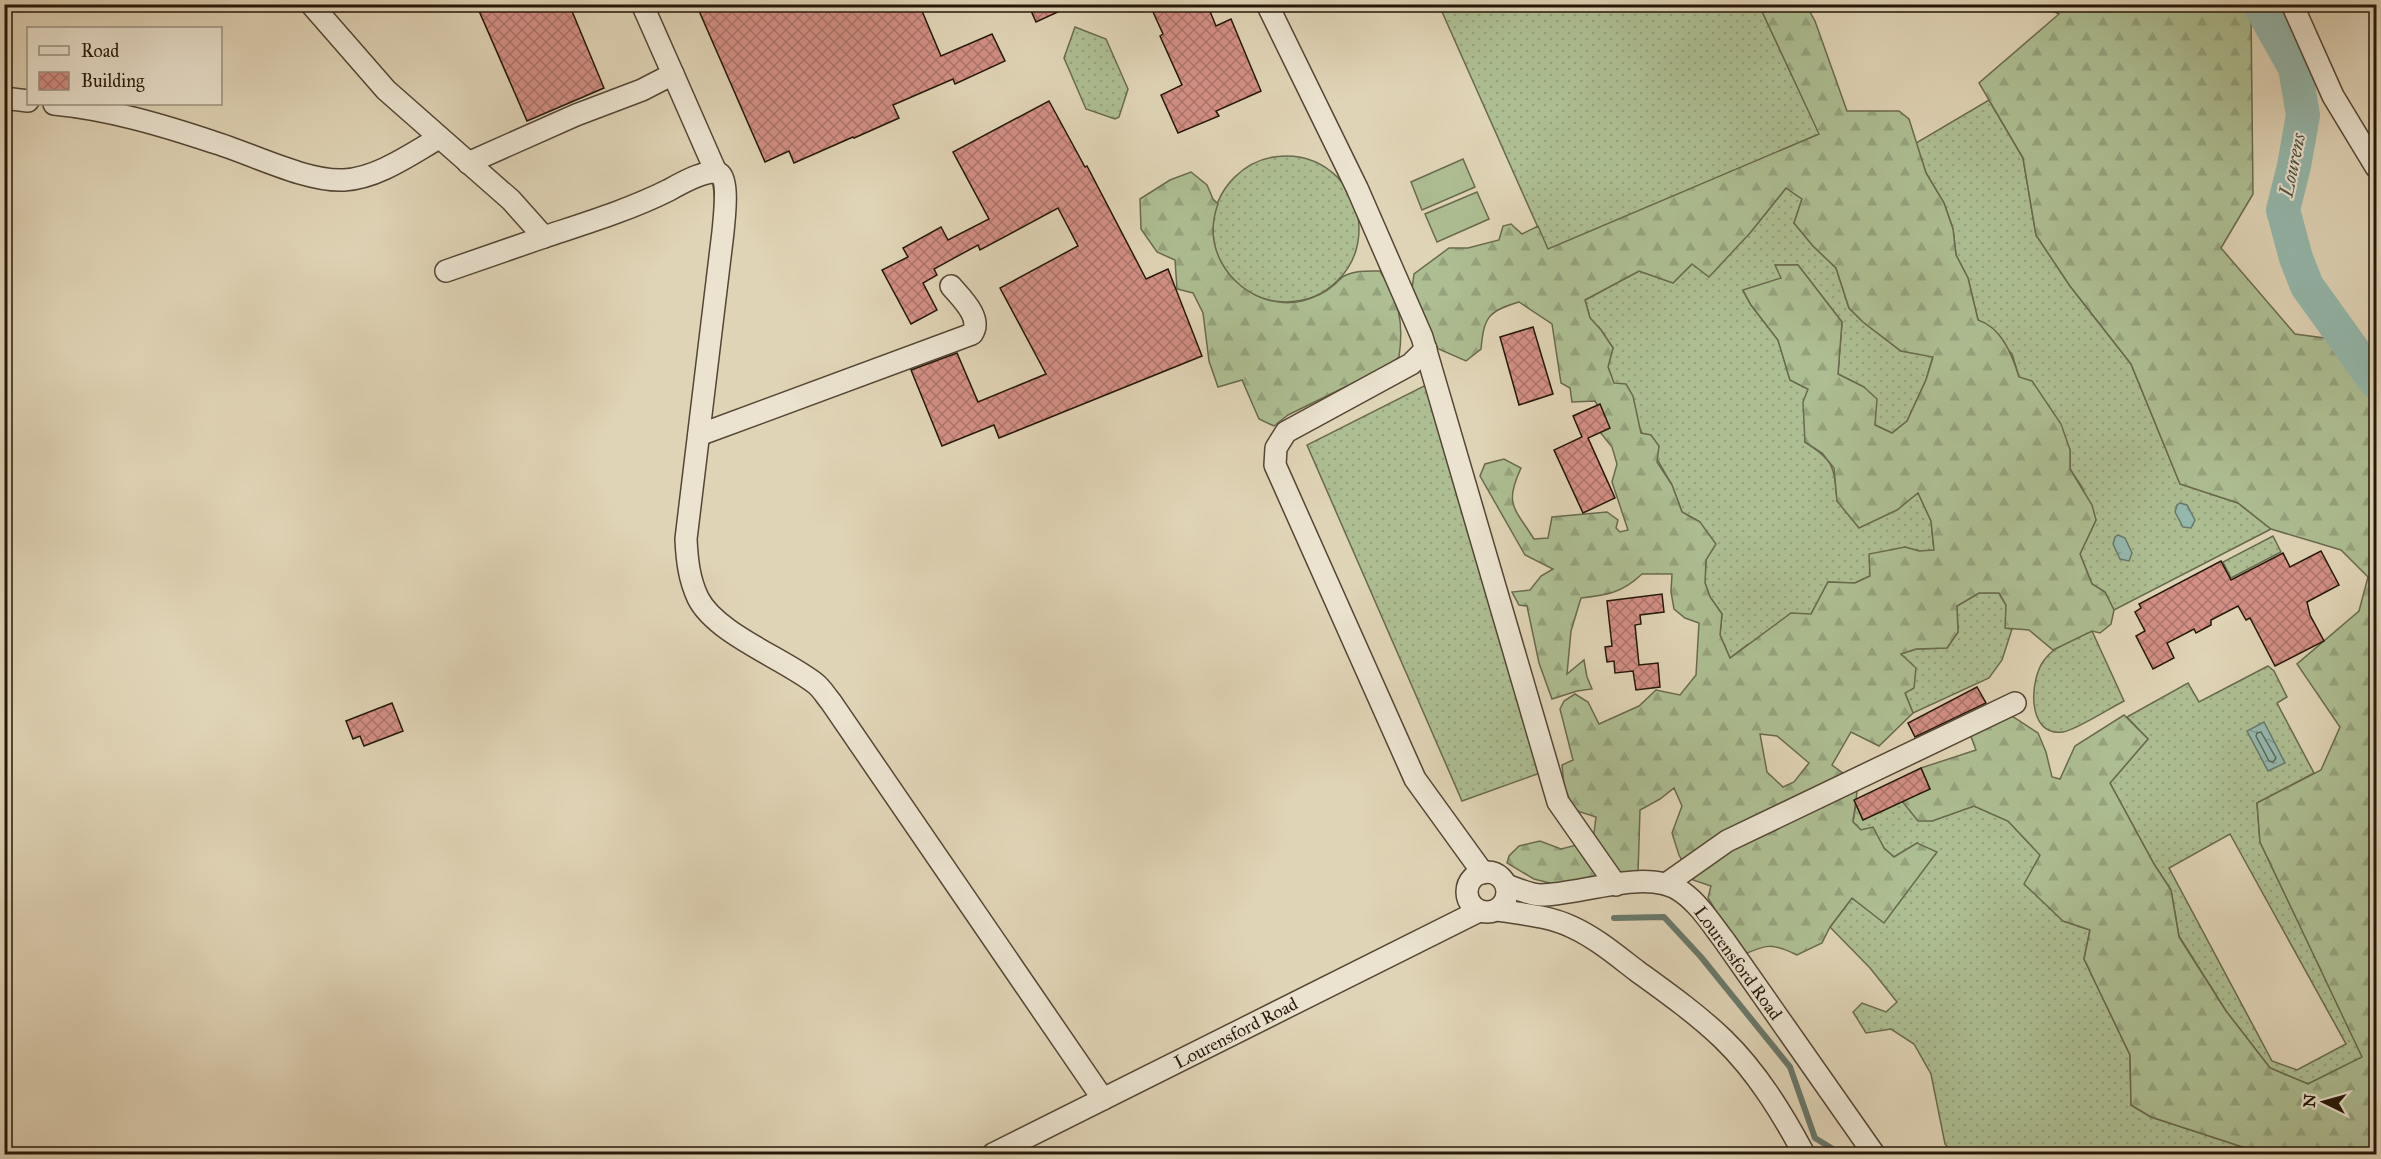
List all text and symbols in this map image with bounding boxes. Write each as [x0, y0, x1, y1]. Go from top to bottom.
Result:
legend [27, 27, 222, 105]
text: Road [81, 40, 119, 62]
text: Building [81, 70, 145, 93]
water label: Lourens [2273, 130, 2311, 200]
street label: Lourensford Road [1689, 902, 1787, 1024]
street label: Lourensford Road [1171, 992, 1301, 1074]
north arrow [2294, 1072, 2354, 1132]
text: N [2299, 1093, 2320, 1108]

